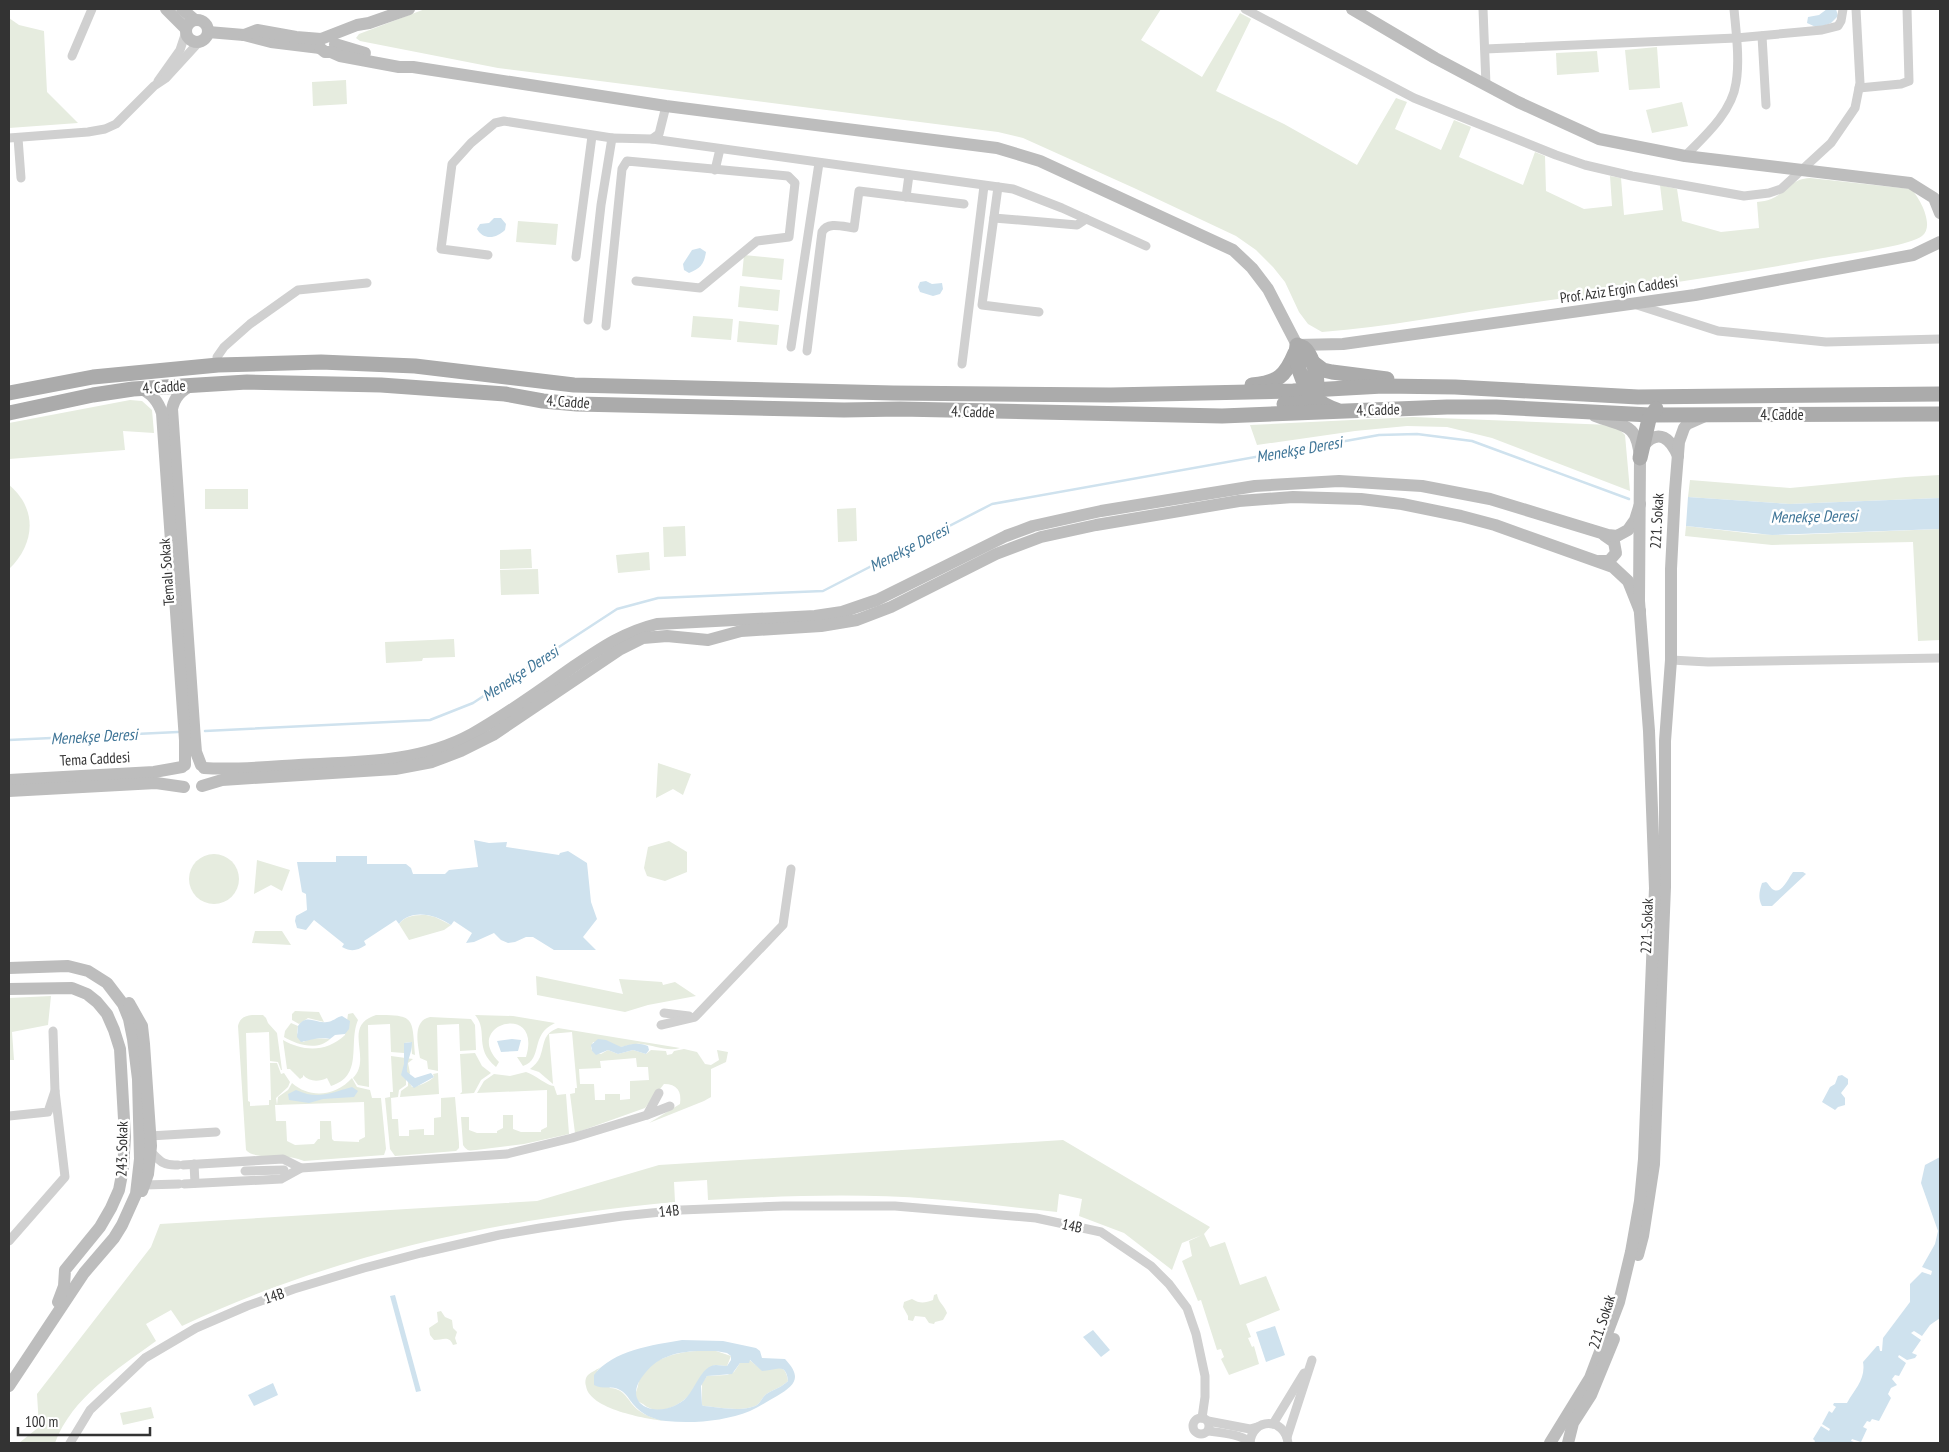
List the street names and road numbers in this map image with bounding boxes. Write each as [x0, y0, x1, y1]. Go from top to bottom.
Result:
street label: Prof. Aziz Ergin Caddesi [1559, 272, 1679, 307]
street label: 4. Cadde [142, 376, 186, 397]
street label: 4. Cadde [546, 391, 590, 412]
street label: 4. Cadde [1356, 399, 1400, 420]
street label: 4. Cadde [951, 401, 995, 422]
street label: 4. Cadde [1760, 405, 1804, 424]
street label: 221. Sokak [1646, 493, 1667, 549]
street label: Temalı Sokak [155, 537, 178, 606]
street label: Tema Caddesi [59, 747, 131, 770]
street label: 221. Sokak [1636, 898, 1657, 954]
street label: 243. Sokak [112, 1121, 131, 1177]
street label: 14B [658, 1200, 680, 1221]
street label: 14B [1060, 1214, 1084, 1237]
street label: 14B [261, 1283, 287, 1308]
street label: 221. Sokak [1584, 1292, 1619, 1351]

